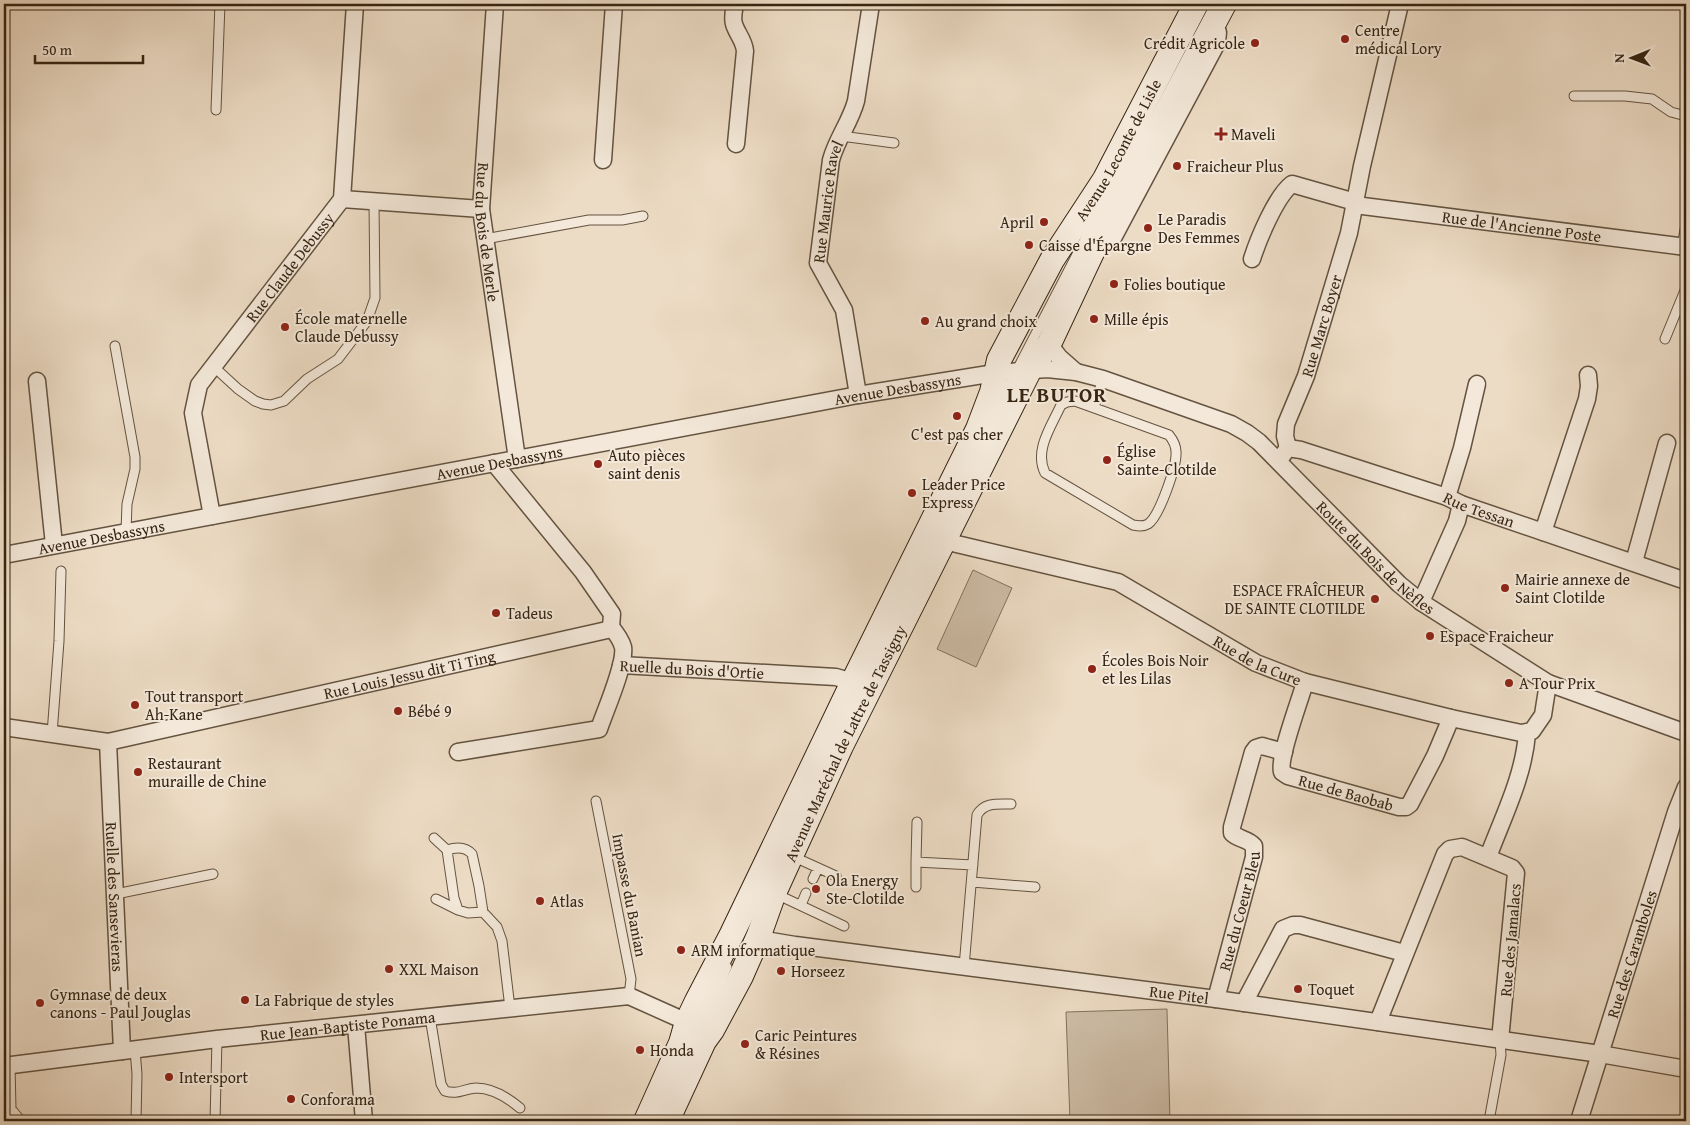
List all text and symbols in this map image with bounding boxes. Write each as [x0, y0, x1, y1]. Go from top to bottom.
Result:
place label: Centre médical Lory [1355, 18, 1442, 60]
place label: Crédit Agricole [1144, 31, 1245, 55]
scale bar [35, 32, 142, 64]
north arrow [1608, 32, 1658, 82]
marker: Centre médical Lory [1339, 33, 1351, 45]
marker: Crédit Agricole [1249, 37, 1261, 49]
text: 50 m [42, 39, 73, 60]
text: N [1609, 53, 1629, 63]
street label: Avenue Leconte de Lisle [1069, 75, 1167, 226]
place label: Maveli [1231, 122, 1276, 146]
marker: Maveli [1215, 128, 1227, 140]
street label: Rue Maurice Ravel [806, 136, 849, 264]
place label: Fraicheur Plus [1187, 154, 1284, 178]
marker: Fraicheur Plus [1171, 160, 1183, 172]
street label: Rue du Bois de Merle [469, 162, 506, 303]
street label: Rue de l'Ancienne Poste [1441, 204, 1603, 248]
street label: Rue Claude Debussy [240, 207, 340, 327]
place label: Le Paradis Des Femmes [1158, 207, 1240, 249]
place label: April [1000, 210, 1035, 234]
marker: April [1038, 216, 1050, 228]
marker: Le Paradis Des Femmes [1142, 222, 1154, 234]
place label: Caisse d'Épargne [1039, 233, 1151, 257]
marker: Caisse d'Épargne [1023, 239, 1035, 251]
street label: Rue Marc Boyer [1294, 271, 1348, 380]
place label: Folies boutique [1124, 272, 1226, 296]
marker: Folies boutique [1108, 278, 1120, 290]
place label: École maternelle Claude Debussy [295, 306, 407, 348]
place label: Mille épis [1104, 307, 1169, 331]
place label: Au grand choix [935, 309, 1037, 333]
marker: Mille épis [1088, 313, 1100, 325]
marker: Au grand choix [919, 315, 931, 327]
marker: École maternelle Claude Debussy [279, 321, 291, 333]
street label: Avenue Desbassyns [832, 367, 963, 411]
district label: LE BUTOR [1007, 379, 1107, 410]
marker: C'est pas cher [951, 410, 963, 422]
place label: C'est pas cher [911, 422, 1003, 446]
street label: Avenue Desbassyns [434, 439, 565, 486]
place label: Église Sainte-Clotilde [1117, 439, 1217, 481]
place label: Auto pièces saint denis [608, 443, 685, 485]
marker: Église Sainte-Clotilde [1101, 454, 1113, 466]
marker: Auto pièces saint denis [592, 458, 604, 470]
place label: Leader Price Express [922, 472, 1005, 514]
street label: Rue Tessan [1439, 485, 1518, 533]
marker: Leader Price Express [906, 487, 918, 499]
street label: Route du Bois de Nèfles [1311, 495, 1440, 620]
street label: Avenue Desbassyns [36, 513, 167, 560]
place label: Mairie annexe de Saint Clotilde [1515, 567, 1630, 609]
place label: ESPACE FRAÎCHEUR DE SAINTE CLOTILDE [1224, 578, 1366, 620]
marker: Mairie annexe de Saint Clotilde [1499, 582, 1511, 594]
marker: ESPACE FRAÎCHEUR DE SAINTE CLOTILDE [1369, 593, 1381, 605]
place label: Tadeus [506, 601, 553, 625]
marker: Tadeus [490, 607, 502, 619]
street label: Avenue Maréchal de Lattre de Tassigny [778, 621, 912, 866]
place label: Espace Fraicheur [1440, 624, 1554, 648]
street label: Rue de la Cure [1209, 629, 1305, 692]
marker: Espace Fraicheur [1424, 630, 1436, 642]
street label: Rue Louis Jessu dit Ti Ting [321, 643, 497, 705]
place label: Écoles Bois Noir et les Lilas [1102, 648, 1209, 690]
street label: Ruelle du Bois d'Ortie [619, 653, 765, 685]
marker: Écoles Bois Noir et les Lilas [1086, 663, 1098, 675]
place label: A Tour Prix [1519, 671, 1596, 695]
marker: A Tour Prix [1503, 677, 1515, 689]
place label: Tout transport Ah-Kane [145, 684, 244, 726]
marker: Tout transport Ah-Kane [129, 699, 141, 711]
place label: Bébé 9 [408, 699, 452, 723]
marker: Bébé 9 [392, 705, 404, 717]
place label: Restaurant muraille de Chine [148, 751, 266, 793]
marker: Restaurant muraille de Chine [132, 766, 144, 778]
street label: Rue de Baobab [1296, 768, 1396, 817]
street label: Ruelle des Sansevieras [100, 821, 130, 972]
street label: Impasse du Banian [606, 831, 654, 959]
street label: Rue du Coeur Bleu [1212, 851, 1266, 973]
place label: Ola Energy Ste-Clotilde [826, 868, 905, 910]
street label: Rue des Jamalacs [1493, 882, 1527, 998]
marker: Ola Energy Ste-Clotilde [810, 883, 822, 895]
street label: Rue des Caramboles [1600, 887, 1663, 1021]
place label: Atlas [550, 889, 584, 913]
marker: Atlas [534, 895, 546, 907]
place label: ARM informatique [691, 938, 815, 962]
marker: ARM informatique [675, 944, 687, 956]
place label: XXL Maison [399, 957, 479, 981]
place label: Horseez [791, 959, 845, 983]
marker: XXL Maison [383, 963, 395, 975]
marker: Horseez [775, 965, 787, 977]
place label: Toquet [1308, 977, 1355, 1001]
street label: Rue Pitel [1148, 979, 1211, 1010]
place label: Gymnase de deux canons - Paul Jouglas [50, 982, 191, 1024]
marker: Toquet [1292, 983, 1304, 995]
place label: La Fabrique de styles [255, 988, 394, 1012]
marker: La Fabrique de styles [239, 994, 251, 1006]
marker: Gymnase de deux canons - Paul Jouglas [34, 997, 46, 1009]
street label: Rue Jean-Baptiste Ponama [259, 1004, 437, 1046]
place label: Caric Peintures & Résines [755, 1023, 857, 1065]
place label: Honda [650, 1038, 694, 1062]
marker: Caric Peintures & Résines [739, 1038, 751, 1050]
marker: Honda [634, 1044, 646, 1056]
place label: Intersport [179, 1065, 248, 1089]
marker: Intersport [163, 1071, 175, 1083]
place label: Conforama [301, 1087, 375, 1111]
marker: Conforama [285, 1093, 297, 1105]

